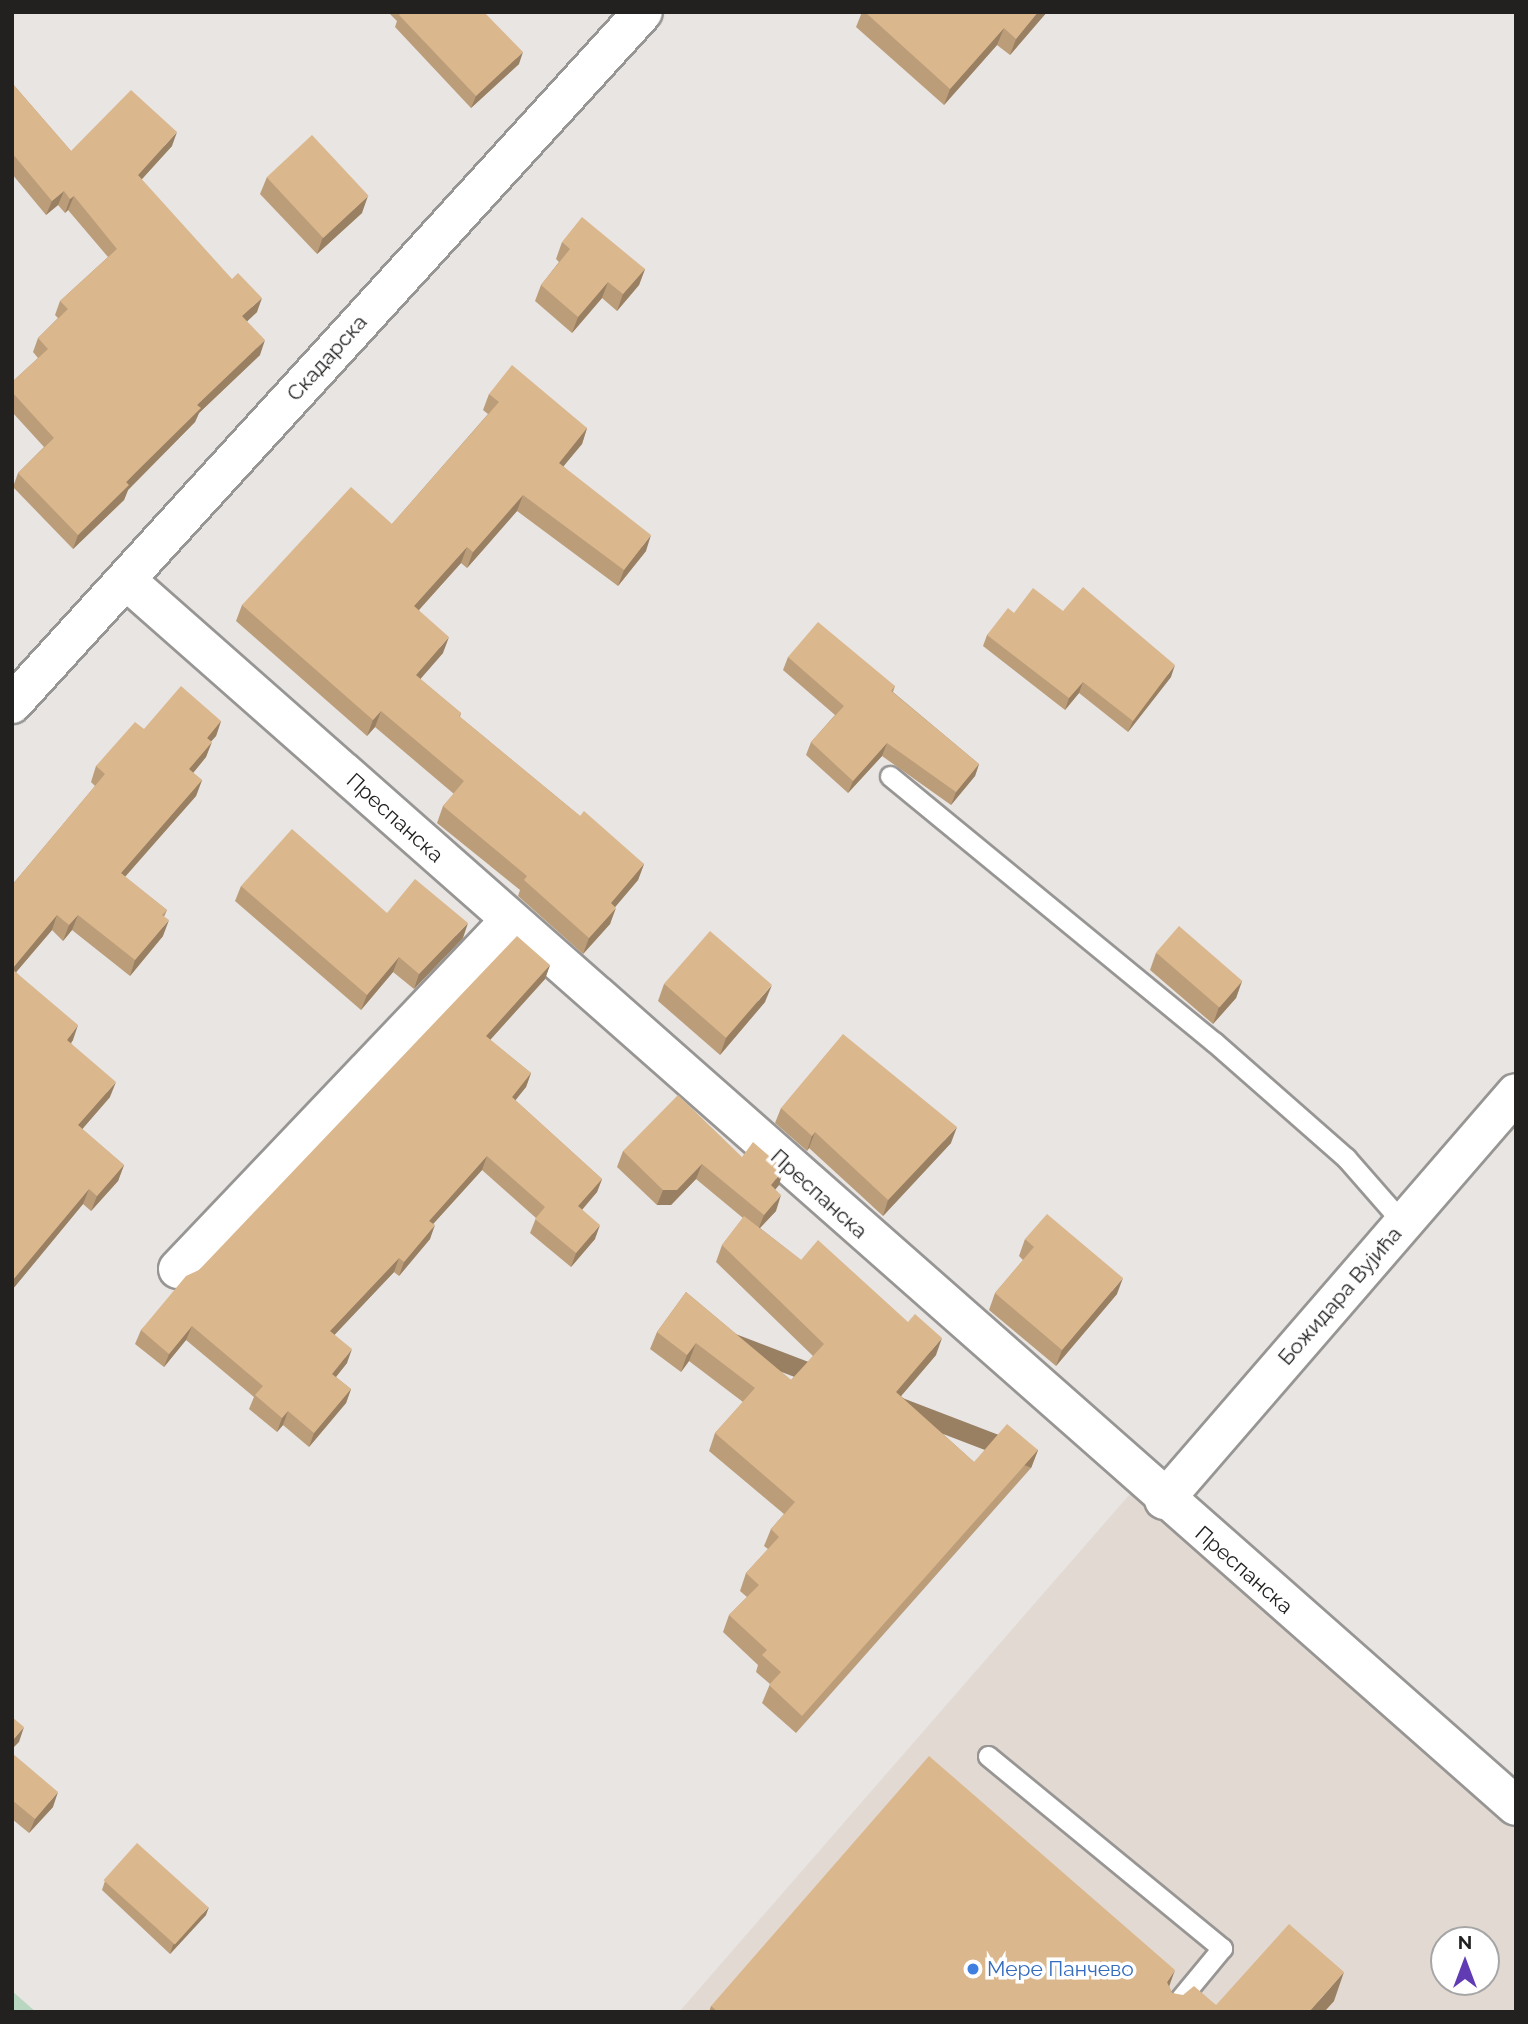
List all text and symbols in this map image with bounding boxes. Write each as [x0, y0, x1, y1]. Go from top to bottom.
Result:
street label: Скадарска [282, 310, 372, 406]
street label: Преспанска [342, 768, 448, 868]
street label: Преспанска [766, 1144, 872, 1244]
street label: Божидара Вујића [1273, 1222, 1407, 1370]
street label: Преспанска [1190, 1521, 1298, 1619]
north arrow [1430, 1926, 1500, 1996]
text: N [1458, 1931, 1472, 1953]
place label: Мере Панчево [987, 1956, 1134, 1982]
marker: Мере Панчево [965, 1961, 981, 1977]

